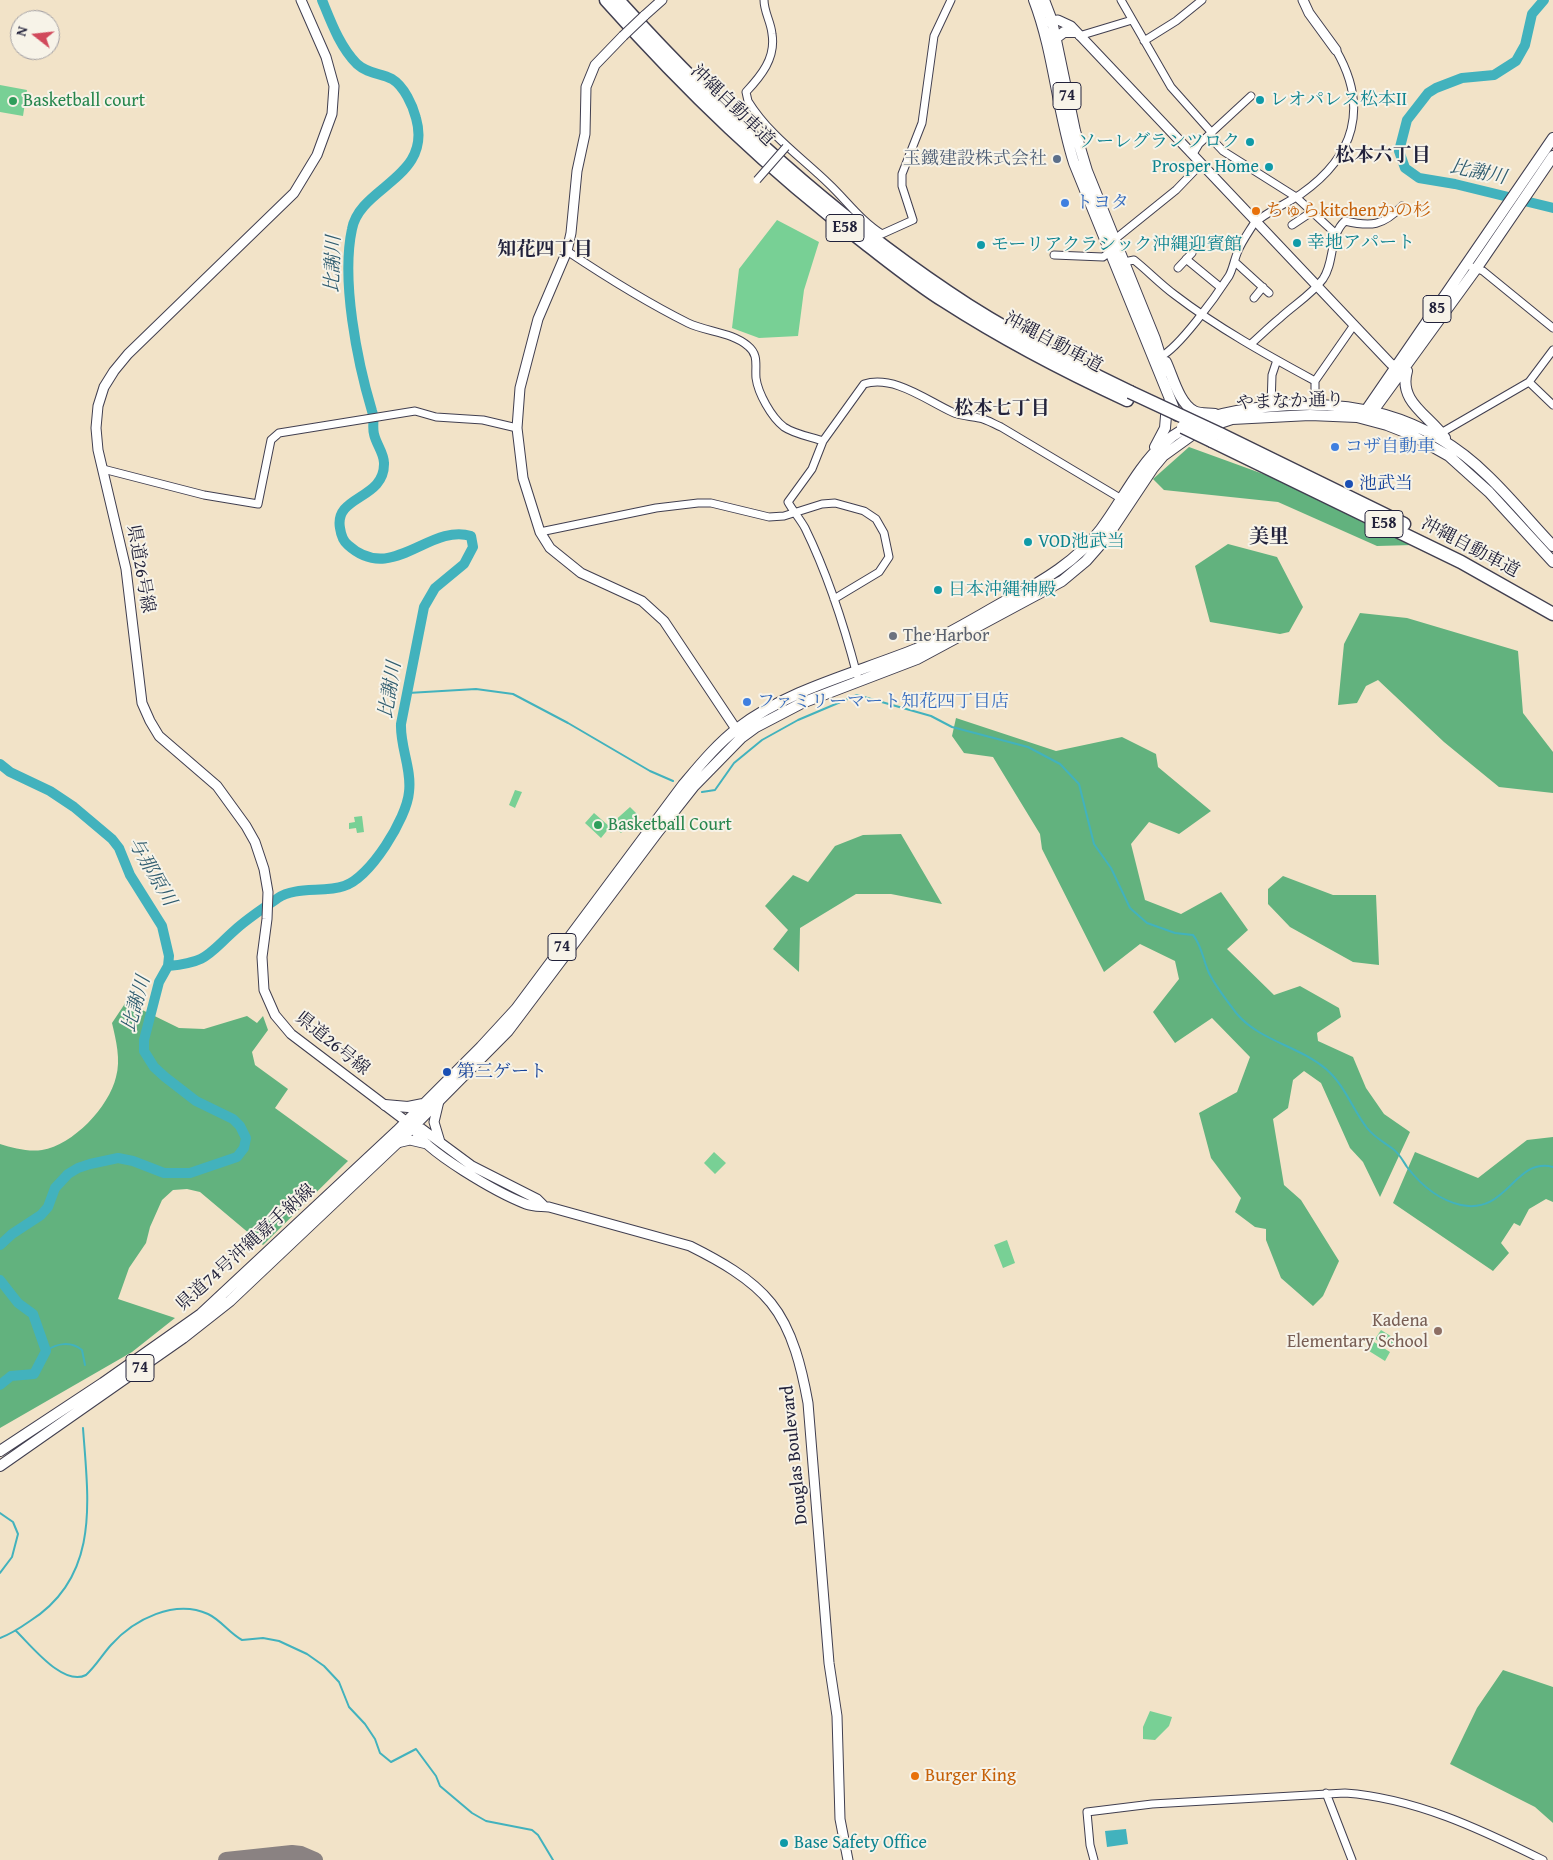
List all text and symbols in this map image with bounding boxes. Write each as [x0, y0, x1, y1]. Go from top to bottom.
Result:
north arrow [10, 10, 60, 60]
text: N [11, 24, 32, 38]
street label: 沖縄自動車道 [686, 61, 778, 151]
road number: 74 [1053, 82, 1081, 110]
place label: レオパレス松本Ⅱ [1270, 89, 1407, 111]
place label: Basketball court [23, 90, 145, 112]
marker: レオパレス松本Ⅱ [1254, 94, 1266, 106]
marker: Basketball court [7, 95, 19, 107]
place label: ソーレグランツロク [1078, 131, 1240, 153]
marker: ソーレグランツロク [1244, 136, 1256, 148]
district label: 松本六丁目 [1336, 145, 1430, 167]
place label: 玉鐵建設株式会社 [903, 148, 1047, 170]
marker: 玉鐵建設株式会社 [1051, 153, 1063, 165]
place label: Prosper Home [1152, 156, 1259, 178]
water label: 比謝川 [1448, 156, 1508, 190]
marker: Prosper Home [1263, 161, 1275, 173]
place label: トヨタ [1075, 192, 1129, 214]
marker: トヨタ [1059, 197, 1071, 209]
place label: ちゅらkitchenかの杉 [1266, 200, 1431, 222]
marker: ちゅらkitchenかの杉 [1250, 205, 1262, 217]
road number: E58 [826, 214, 864, 242]
place label: 幸地アパート [1307, 232, 1415, 254]
place label: モーリアクラシック沖縄迎賓館 [991, 234, 1242, 256]
water label: 比謝川 [322, 235, 346, 293]
marker: 幸地アパート [1291, 237, 1303, 249]
district label: 知花四丁目 [498, 239, 592, 261]
marker: モーリアクラシック沖縄迎賓館 [975, 239, 987, 251]
road number: 85 [1423, 296, 1451, 322]
street label: 沖縄自動車道 [1000, 308, 1106, 378]
street label: やまなか通り [1236, 389, 1344, 415]
district label: 松本七丁目 [955, 398, 1049, 420]
place label: コザ自動車 [1345, 436, 1435, 458]
marker: コザ自動車 [1329, 441, 1341, 453]
place label: 池武当 [1359, 473, 1413, 495]
marker: 池武当 [1343, 478, 1355, 490]
road number: E58 [1365, 510, 1403, 538]
street label: 沖縄自動車道 [1417, 513, 1523, 583]
street label: 県道26号線 [122, 523, 158, 615]
district label: 美里 [1249, 526, 1289, 550]
place label: VOD池武当 [1038, 531, 1125, 553]
marker: VOD池武当 [1022, 536, 1034, 548]
place label: 日本沖縄神殿 [948, 579, 1056, 601]
marker: 日本沖縄神殿 [932, 584, 944, 596]
place label: The Harbor [903, 625, 989, 647]
marker: The Harbor [887, 630, 899, 642]
water label: 比謝川 [375, 660, 407, 720]
place label: ファミリーマート知花四丁目店 [757, 691, 1009, 713]
marker: ファミリーマート知花四丁目店 [741, 696, 753, 708]
place label: Basketball Court [608, 814, 732, 836]
marker: Basketball Court [592, 819, 604, 831]
water label: 与那原川 [122, 833, 180, 911]
road number: 74 [548, 934, 576, 960]
water label: 比謝川 [118, 973, 156, 1035]
street label: 県道26号線 [290, 1007, 374, 1081]
place label: 第三ゲート [457, 1061, 547, 1083]
marker: 第三ゲート [441, 1066, 453, 1078]
street label: 県道74号沖縄嘉手納線 [172, 1180, 320, 1316]
place label: Kadena Elementary School [1287, 1310, 1428, 1352]
marker: Kadena Elementary School [1432, 1325, 1444, 1337]
road number: 74 [126, 1355, 154, 1382]
street label: Douglas Boulevard [777, 1384, 813, 1526]
place label: Burger King [925, 1765, 1016, 1787]
marker: Burger King [909, 1770, 921, 1782]
place label: Base Safety Office [794, 1832, 927, 1854]
marker: Base Safety Office [778, 1837, 790, 1849]

